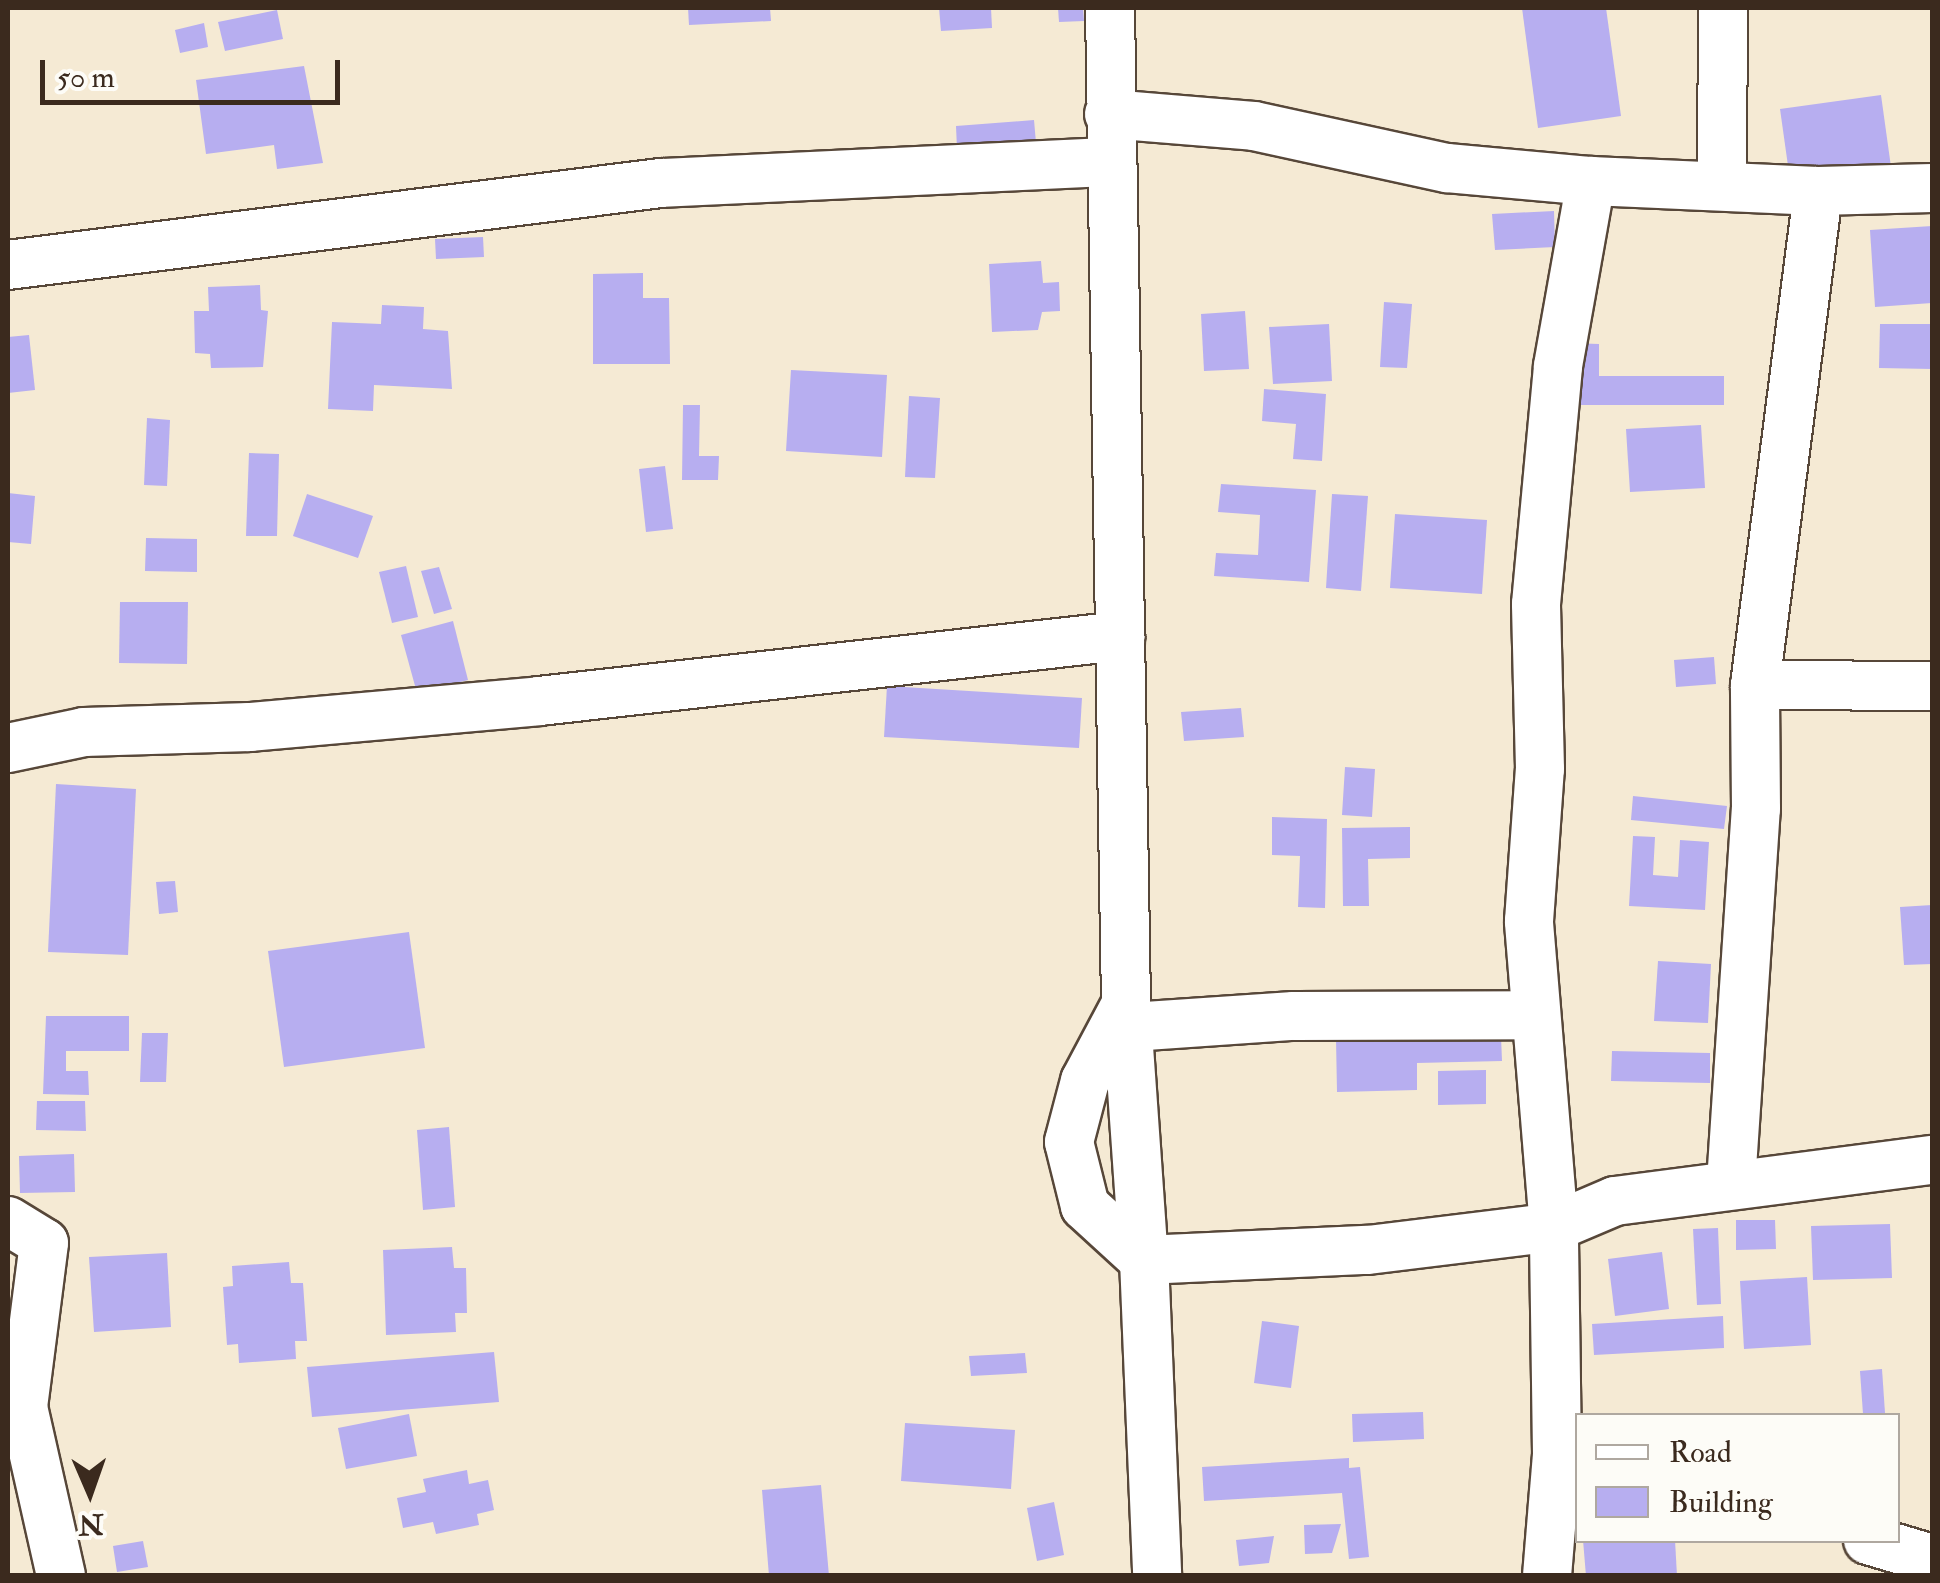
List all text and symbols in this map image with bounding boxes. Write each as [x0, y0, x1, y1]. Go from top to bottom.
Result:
scale bar [45, 40, 345, 102]
text: 50 m [57, 59, 115, 96]
legend [1575, 1413, 1900, 1543]
text: Road [1669, 1434, 1732, 1471]
north arrow [40, 1443, 140, 1543]
text: Building [1669, 1484, 1773, 1521]
text: N [78, 1506, 104, 1541]

